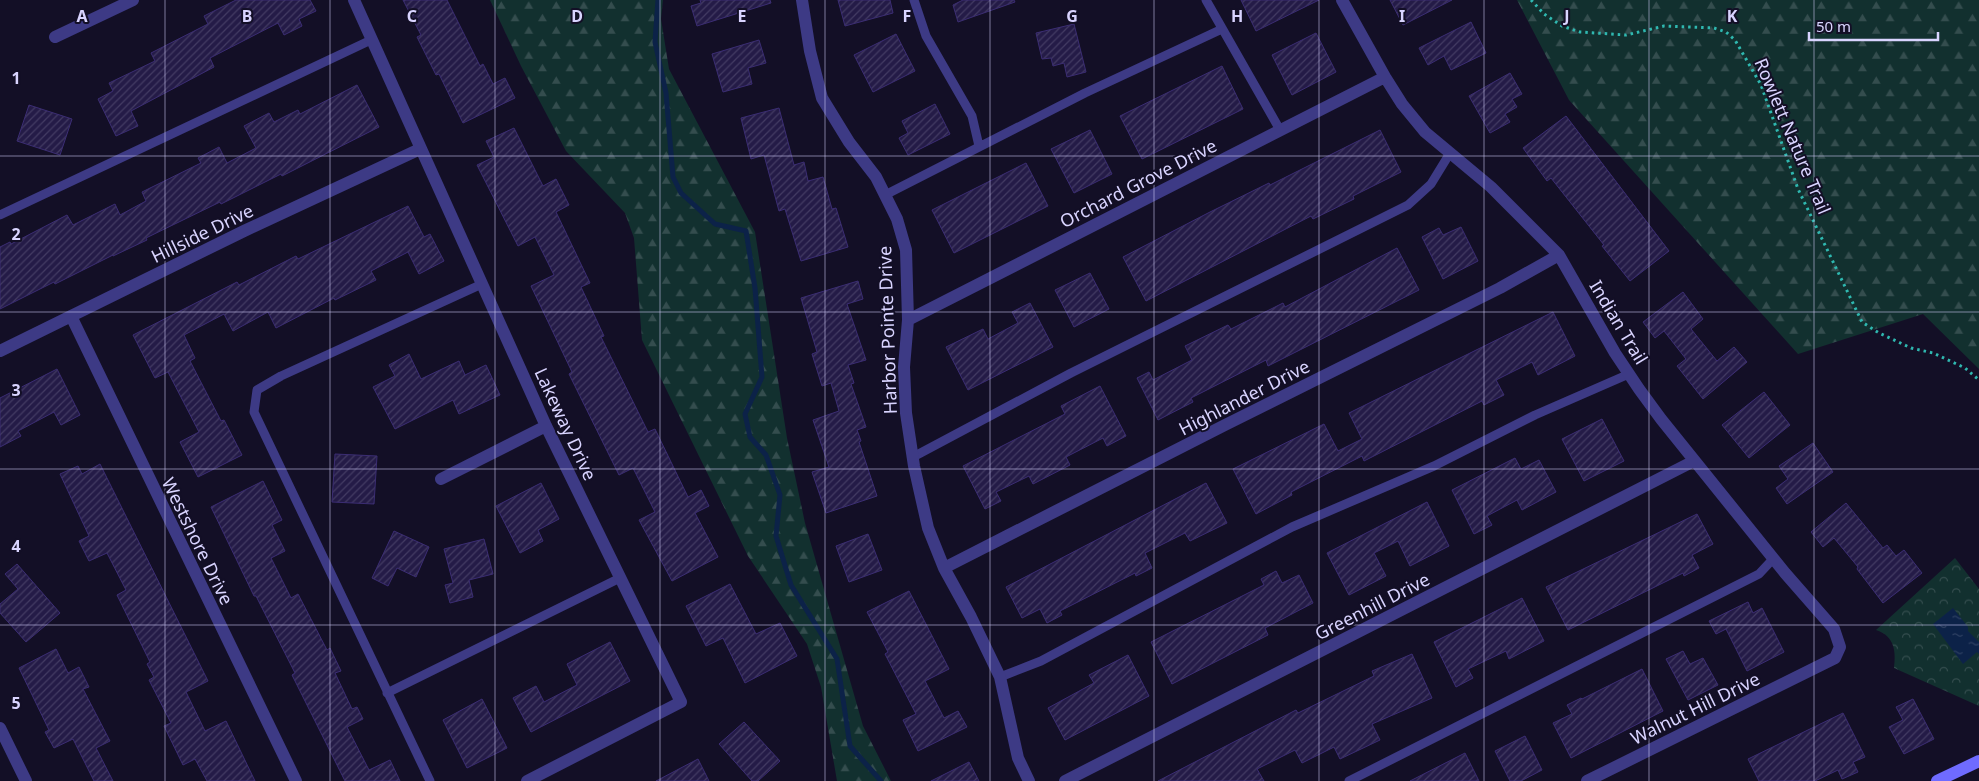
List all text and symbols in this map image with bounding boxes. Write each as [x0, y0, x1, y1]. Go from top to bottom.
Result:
text: A [76, 5, 88, 27]
text: B [242, 5, 252, 27]
text: C [407, 5, 417, 27]
text: D [571, 5, 583, 27]
text: E [738, 5, 747, 27]
text: F [903, 5, 911, 27]
text: G [1066, 5, 1078, 27]
text: H [1231, 5, 1243, 27]
text: I [1399, 5, 1405, 27]
text: J [1562, 5, 1570, 27]
text: K [1727, 5, 1738, 27]
scale bar [1809, 10, 1938, 42]
text: 50 m [1816, 16, 1851, 36]
street label: Rowlett Nature Trail [1749, 54, 1837, 218]
text: 1 [11, 67, 21, 89]
street label: Orchard Grove Drive [1055, 133, 1221, 233]
street label: Hillside Drive [147, 198, 257, 268]
text: 2 [11, 223, 21, 245]
street label: Harbor Pointe Drive [872, 245, 902, 415]
street label: Indian Trail [1584, 275, 1654, 369]
street label: Highlander Drive [1174, 354, 1314, 440]
street label: Lakeway Drive [529, 364, 603, 484]
text: 3 [11, 379, 21, 401]
street label: Westshore Drive [157, 473, 239, 609]
text: 4 [11, 535, 21, 557]
street label: Greenhill Drive [1310, 567, 1434, 645]
street label: Walnut Hill Drive [1626, 666, 1764, 750]
text: 5 [11, 692, 21, 714]

